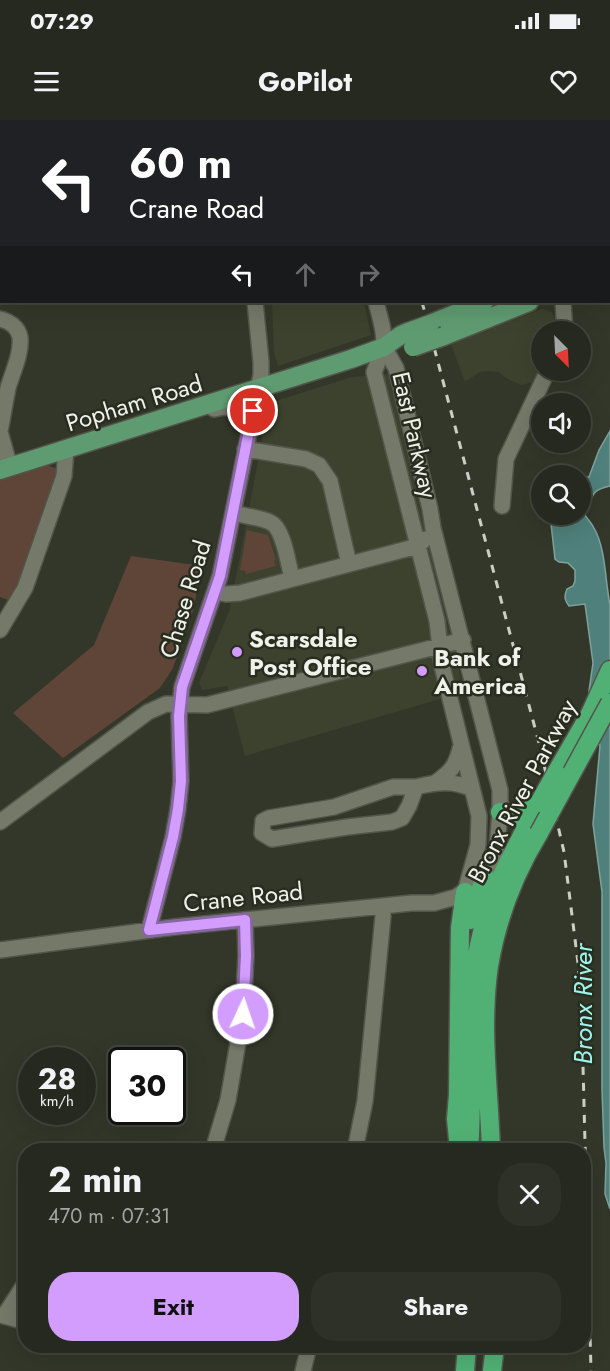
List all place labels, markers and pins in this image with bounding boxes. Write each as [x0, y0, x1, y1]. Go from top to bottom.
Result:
pin [227, 385, 278, 436]
place label: Scarsdale Post Office [249, 621, 372, 684]
place label: Bank of America [433, 640, 526, 703]
marker: Scarsdale Post Office [230, 645, 244, 659]
marker: Bank of America [415, 664, 429, 678]

